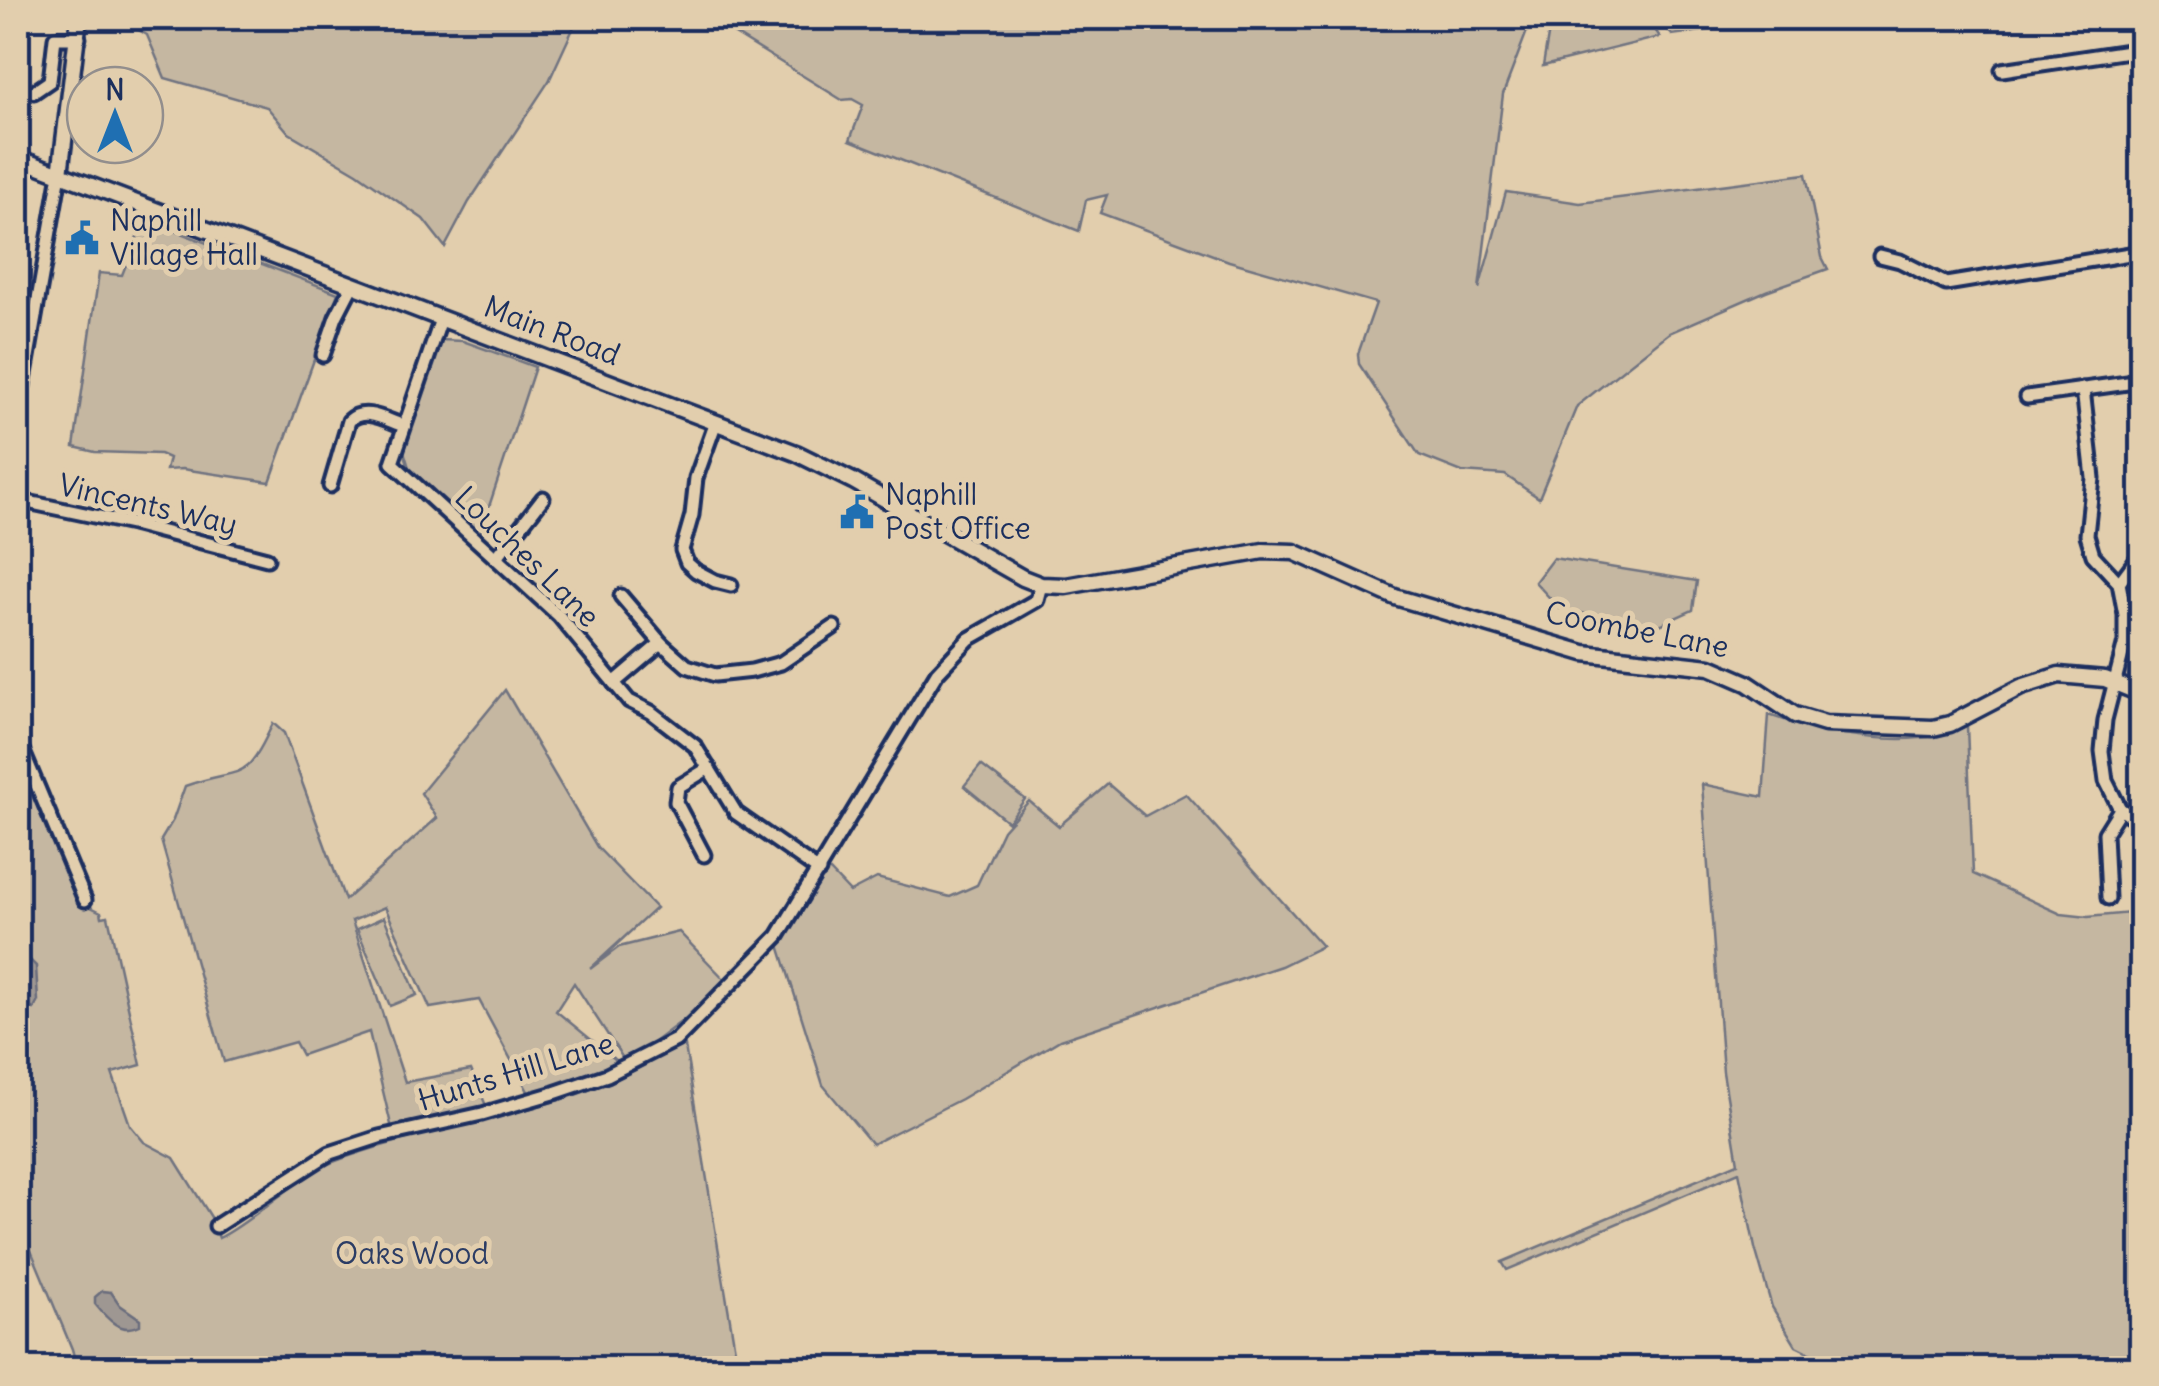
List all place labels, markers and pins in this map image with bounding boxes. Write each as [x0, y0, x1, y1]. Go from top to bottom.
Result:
place label: Naphill Village Hall [110, 201, 258, 273]
public building icon: Naphill Village Hall [63, 219, 101, 257]
place label: Naphill Post Office [885, 475, 1031, 547]
public building icon: Naphill Post Office [838, 493, 876, 531]

